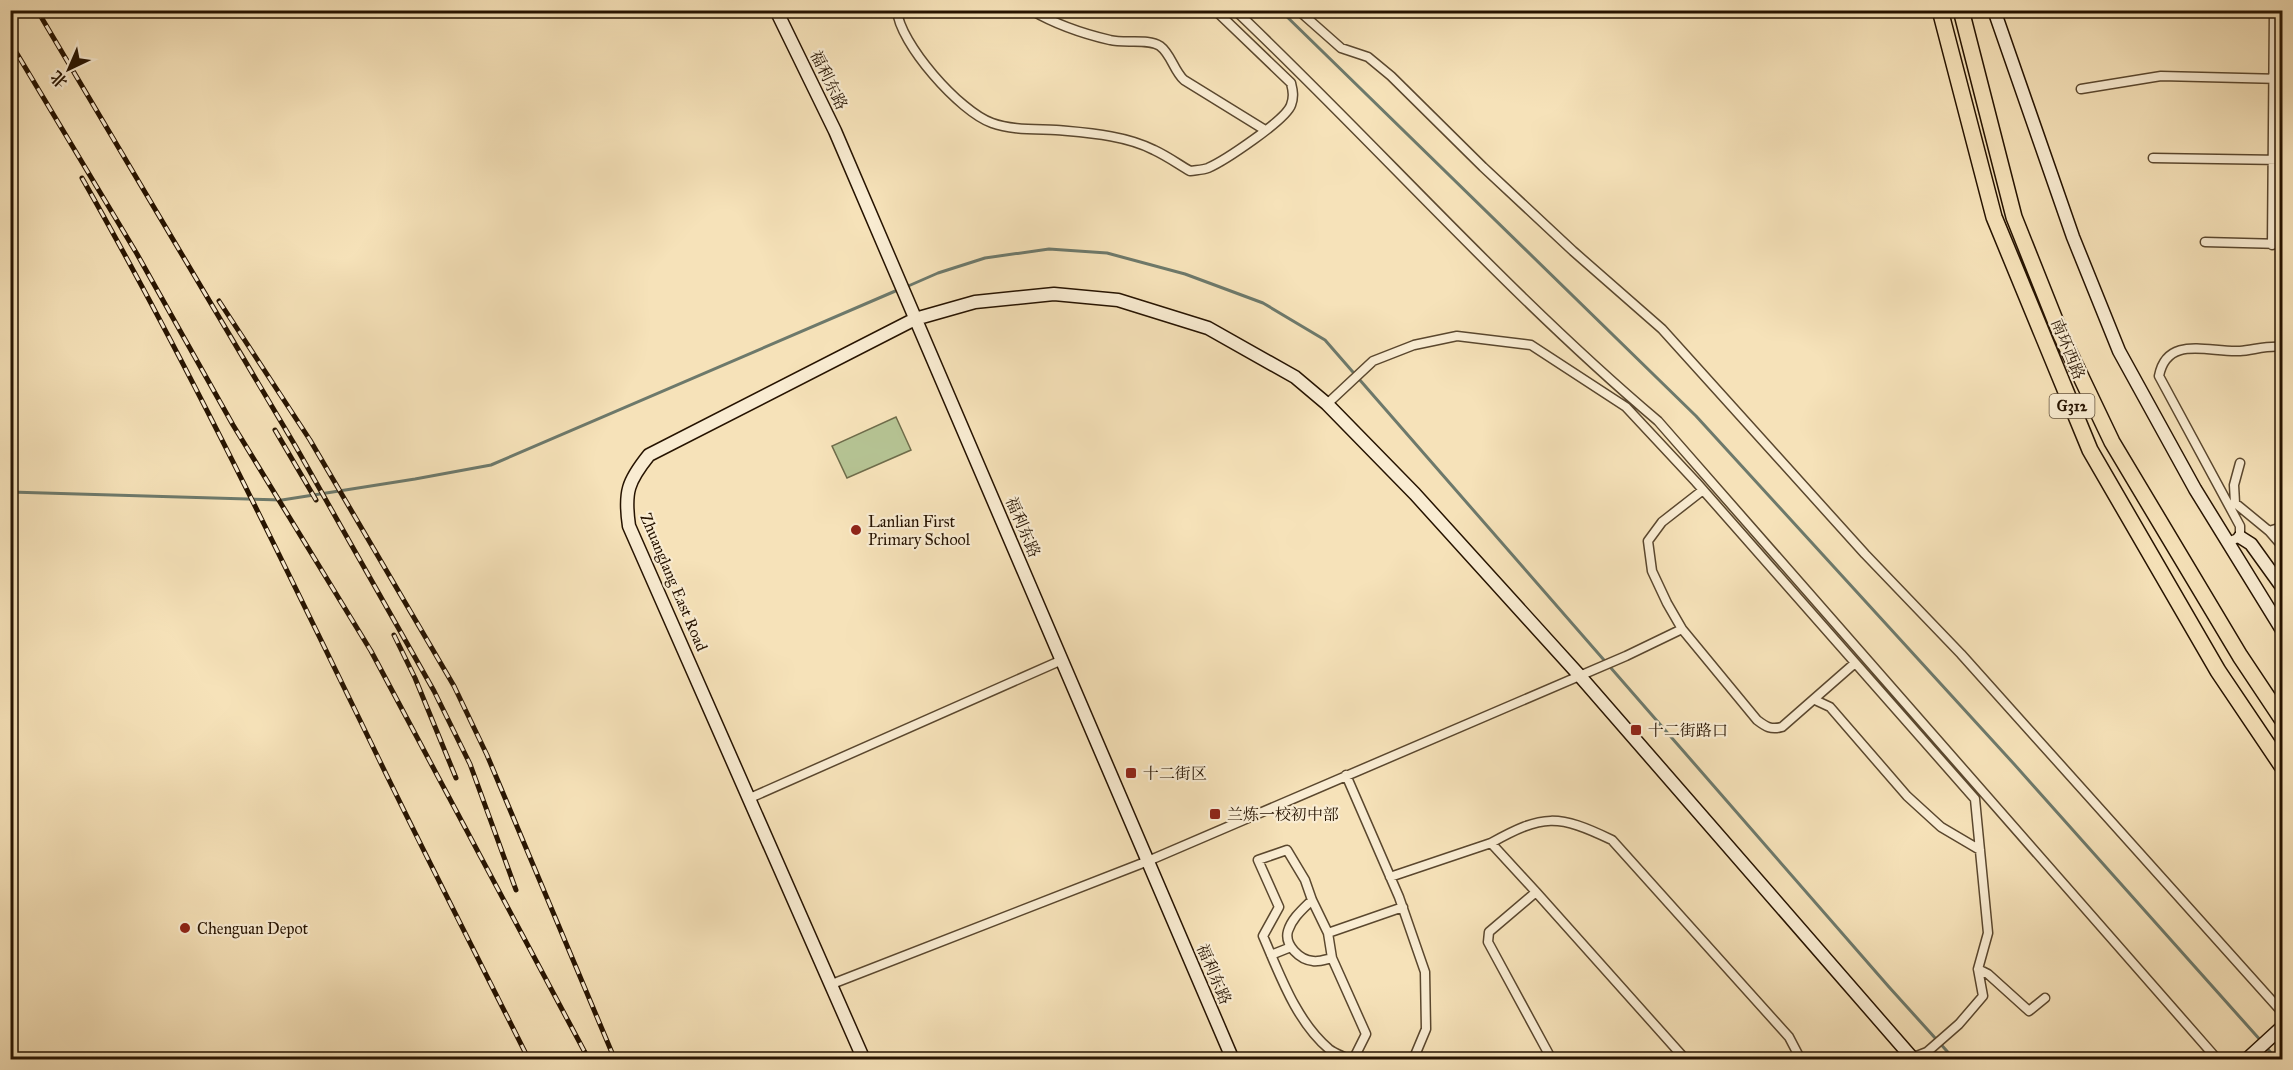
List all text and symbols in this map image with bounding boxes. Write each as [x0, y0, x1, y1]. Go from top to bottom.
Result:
north arrow [39, 39, 99, 99]
street label: 福利东路 [806, 47, 852, 113]
text: 北 [47, 67, 71, 92]
street label: 南环西路 [2047, 316, 2089, 382]
road number: G312 [2050, 394, 2094, 418]
street label: 福利东路 [1002, 494, 1044, 560]
street label: Zhuanglang East Road [635, 510, 712, 654]
place label: Lanlian First Primary School [868, 512, 971, 549]
marker: Lanlian First Primary School [849, 523, 863, 537]
place label: 十二街路口 [1648, 721, 1728, 740]
marker: 十二街路口 [1629, 723, 1643, 737]
place label: 十二街区 [1143, 764, 1207, 783]
marker: 十二街区 [1124, 766, 1138, 780]
place label: 兰炼一校初中部 [1227, 805, 1339, 824]
marker: 兰炼一校初中部 [1208, 807, 1222, 821]
place label: Chenguan Depot [197, 919, 309, 939]
marker: Chenguan Depot [178, 921, 192, 935]
street label: 福利东路 [1193, 941, 1235, 1007]

